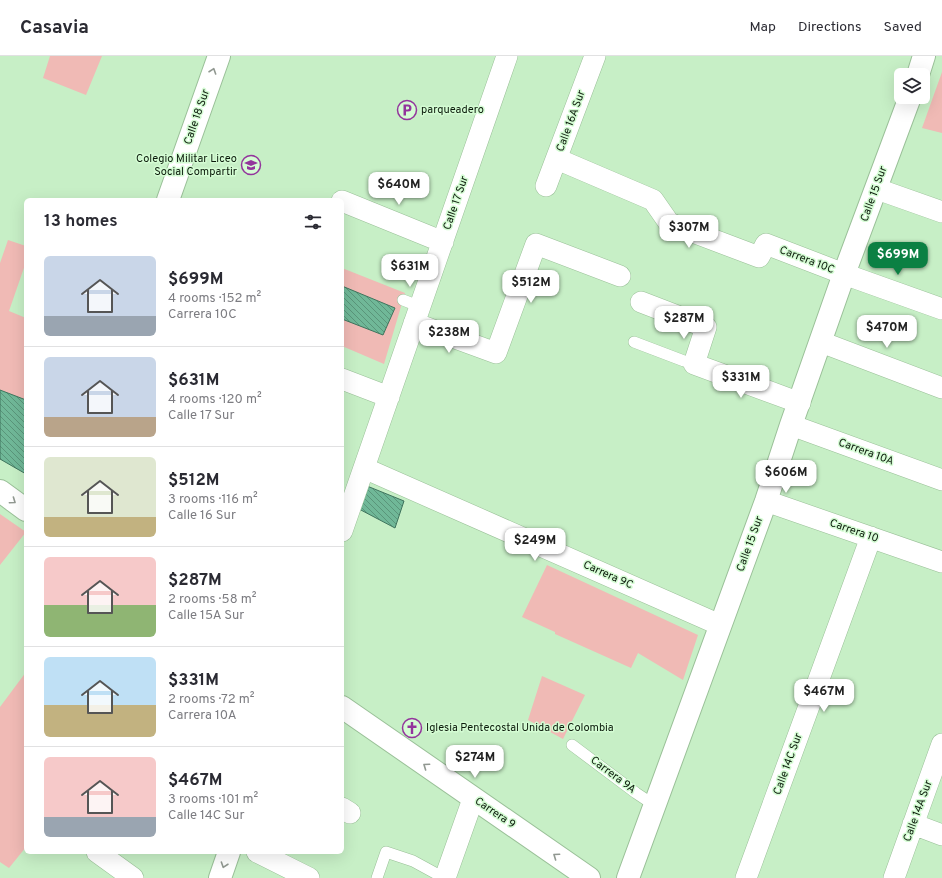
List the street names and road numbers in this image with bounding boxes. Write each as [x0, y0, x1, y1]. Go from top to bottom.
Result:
street label: Calle 18 Sur [181, 87, 213, 147]
street label: Calle 16A Sur [553, 88, 589, 154]
street label: Calle 15 Sur [858, 164, 891, 224]
street label: Calle 17 Sur [440, 173, 472, 232]
street label: Carrera 10C [777, 243, 837, 277]
street label: Carrera 10A [836, 435, 896, 469]
street label: Calle 15 Sur [734, 514, 767, 574]
street label: Carrera 10 [828, 516, 880, 546]
street label: Carrera 9C [581, 558, 635, 592]
street label: Calle 14C Sur [770, 731, 806, 797]
street label: Carrera 9A [587, 753, 639, 797]
street label: Calle 14A Sur [900, 778, 936, 844]
street label: Carrera 9 [472, 794, 518, 832]

